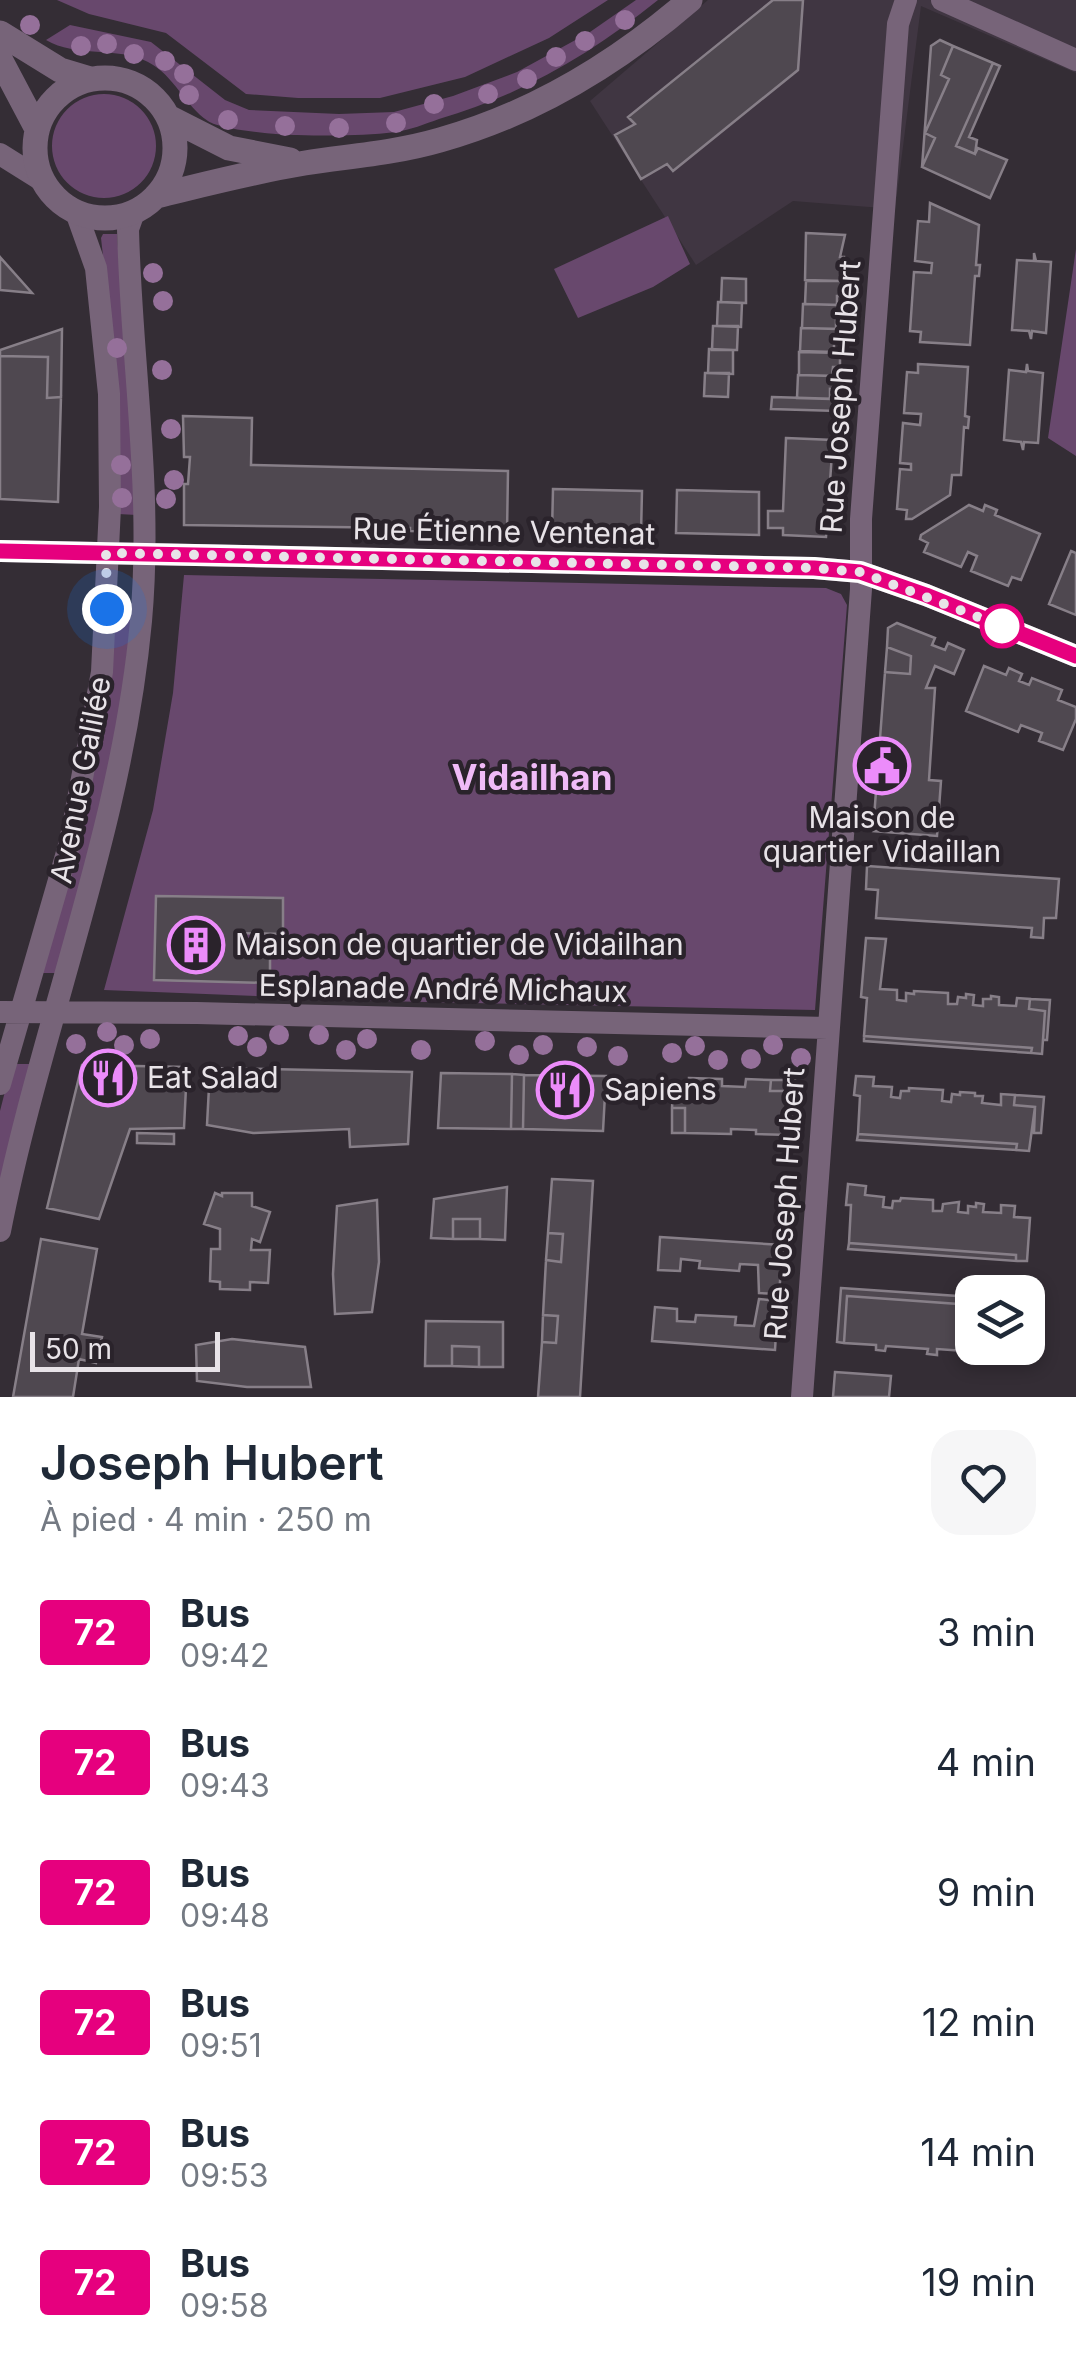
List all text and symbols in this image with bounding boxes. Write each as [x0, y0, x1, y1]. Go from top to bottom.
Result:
street label: Rue Joseph Hubert [813, 259, 868, 535]
street label: Rue Étienne Ventenat [352, 510, 656, 552]
your location [82, 584, 132, 634]
unlabelled marker [981, 605, 1023, 647]
street label: Avenue Galilée [42, 673, 118, 886]
public building icon: Maison de quartier Vidaillan [852, 736, 912, 796]
district label: Vidailhan [452, 756, 612, 798]
place label: Maison de quartier Vidaillan [763, 799, 1001, 869]
building icon: Maison de quartier de Vidailhan [166, 915, 226, 975]
place label: Maison de quartier de Vidailhan [235, 926, 684, 962]
street label: Esplanade André Michaux [258, 967, 628, 1009]
restaurant icon: Eat Salad [78, 1048, 138, 1108]
place label: Eat Salad [147, 1059, 279, 1095]
restaurant icon: Sapiens [535, 1060, 595, 1120]
street label: Rue Joseph Hubert [757, 1066, 812, 1342]
place label: Sapiens [604, 1071, 717, 1107]
map controls [955, 1275, 1045, 1365]
button: layers [955, 1275, 1045, 1365]
scale bar [30, 1327, 220, 1372]
text: 50 m [45, 1332, 112, 1366]
button: heart [931, 1430, 1036, 1535]
text: Joseph Hubert [40, 1433, 384, 1492]
text: À pied · 4 min · 250 m [40, 1500, 372, 1539]
text: Bus [180, 1590, 250, 1636]
text: 3 min [937, 1609, 1036, 1655]
text: 72 [74, 1611, 116, 1653]
text: 09:42 [180, 1636, 269, 1675]
text: Bus [180, 1720, 250, 1766]
text: 4 min [936, 1739, 1036, 1785]
text: 72 [74, 1741, 116, 1783]
text: 09:43 [180, 1766, 270, 1805]
text: Bus [180, 1850, 250, 1896]
text: 9 min [937, 1869, 1036, 1915]
text: 72 [74, 1871, 116, 1913]
text: 09:48 [180, 1896, 270, 1935]
text: Bus [180, 1980, 250, 2026]
text: 12 min [922, 1999, 1036, 2045]
text: 72 [74, 2001, 116, 2043]
text: 09:51 [180, 2026, 262, 2065]
text: Bus [180, 2110, 250, 2156]
text: 14 min [920, 2129, 1036, 2175]
text: 72 [74, 2131, 116, 2173]
text: 09:53 [180, 2156, 268, 2195]
text: Bus [180, 2240, 250, 2286]
text: 19 min [921, 2259, 1036, 2305]
text: 72 [74, 2261, 116, 2303]
text: 09:58 [180, 2286, 269, 2325]

